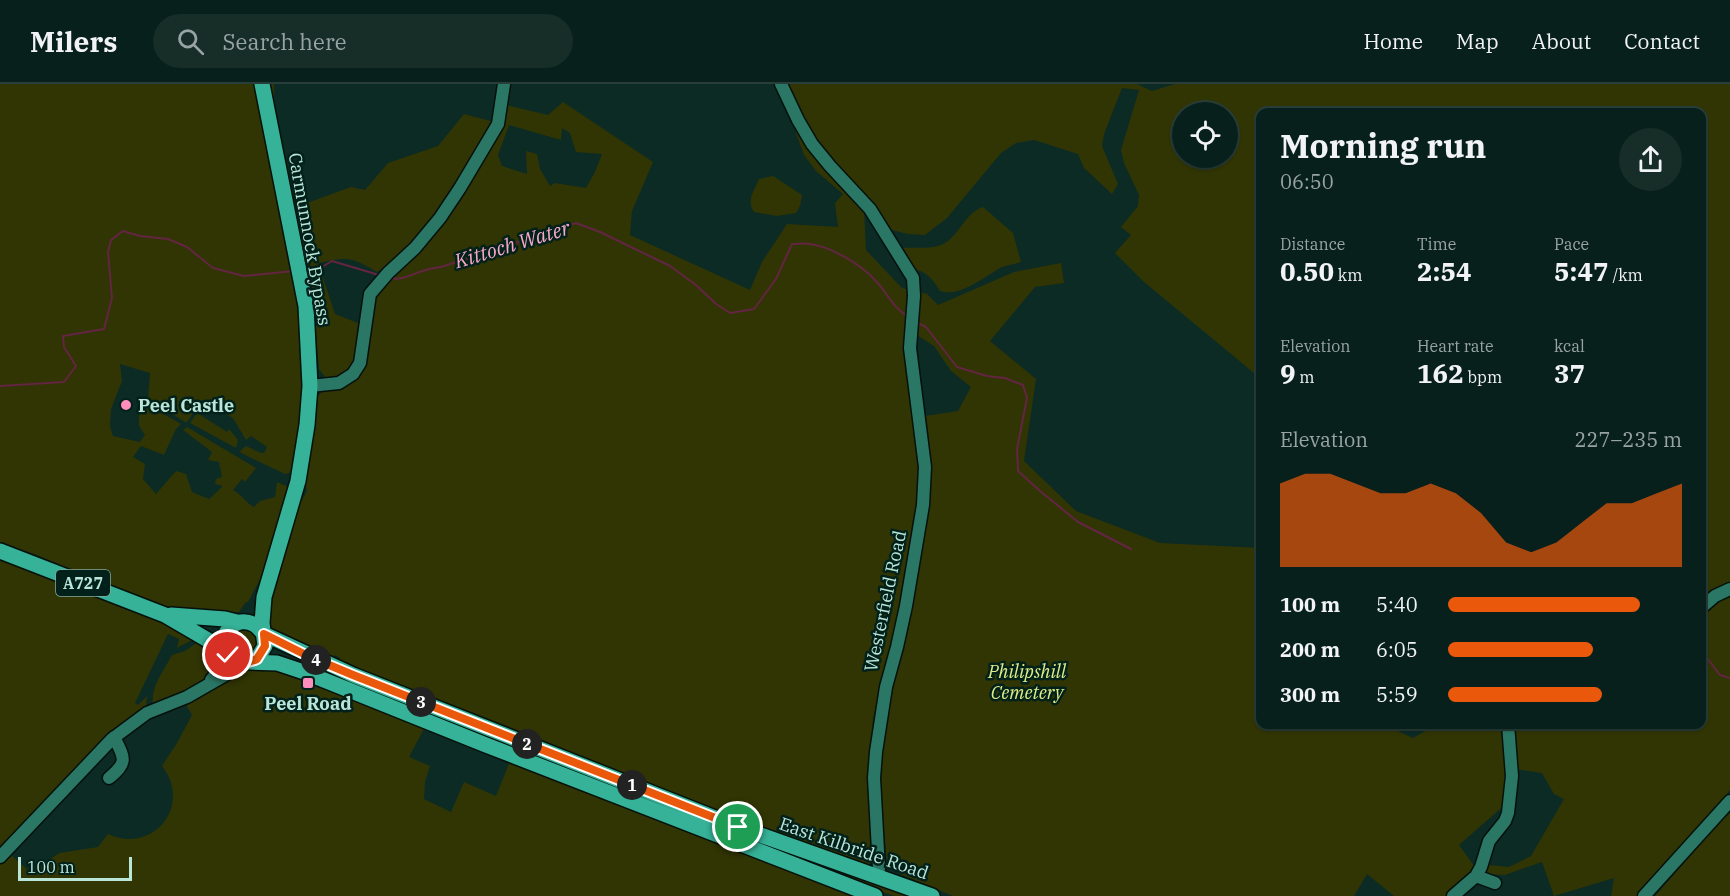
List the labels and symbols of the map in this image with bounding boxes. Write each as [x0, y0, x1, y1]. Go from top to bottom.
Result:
street label: Carmunnock Bypass [283, 151, 337, 327]
water label: Kittoch Water [450, 213, 574, 275]
place label: Peel Castle [138, 394, 234, 417]
marker: Peel Castle [119, 398, 133, 412]
street label: Westerfield Road [859, 528, 911, 674]
road number: A727 [56, 570, 110, 596]
pin [202, 629, 253, 680]
pin: 4 [301, 645, 331, 675]
park label: Philipshill Cemetery [987, 660, 1067, 704]
marker: Peel Road [301, 676, 315, 690]
pin: 3 [406, 687, 436, 717]
place label: Peel Road [264, 692, 352, 715]
pin: 2 [512, 729, 542, 759]
pin: 1 [617, 770, 647, 800]
pin [712, 801, 763, 852]
street label: East Kilbride Road [776, 812, 932, 884]
scale bar [18, 854, 132, 882]

